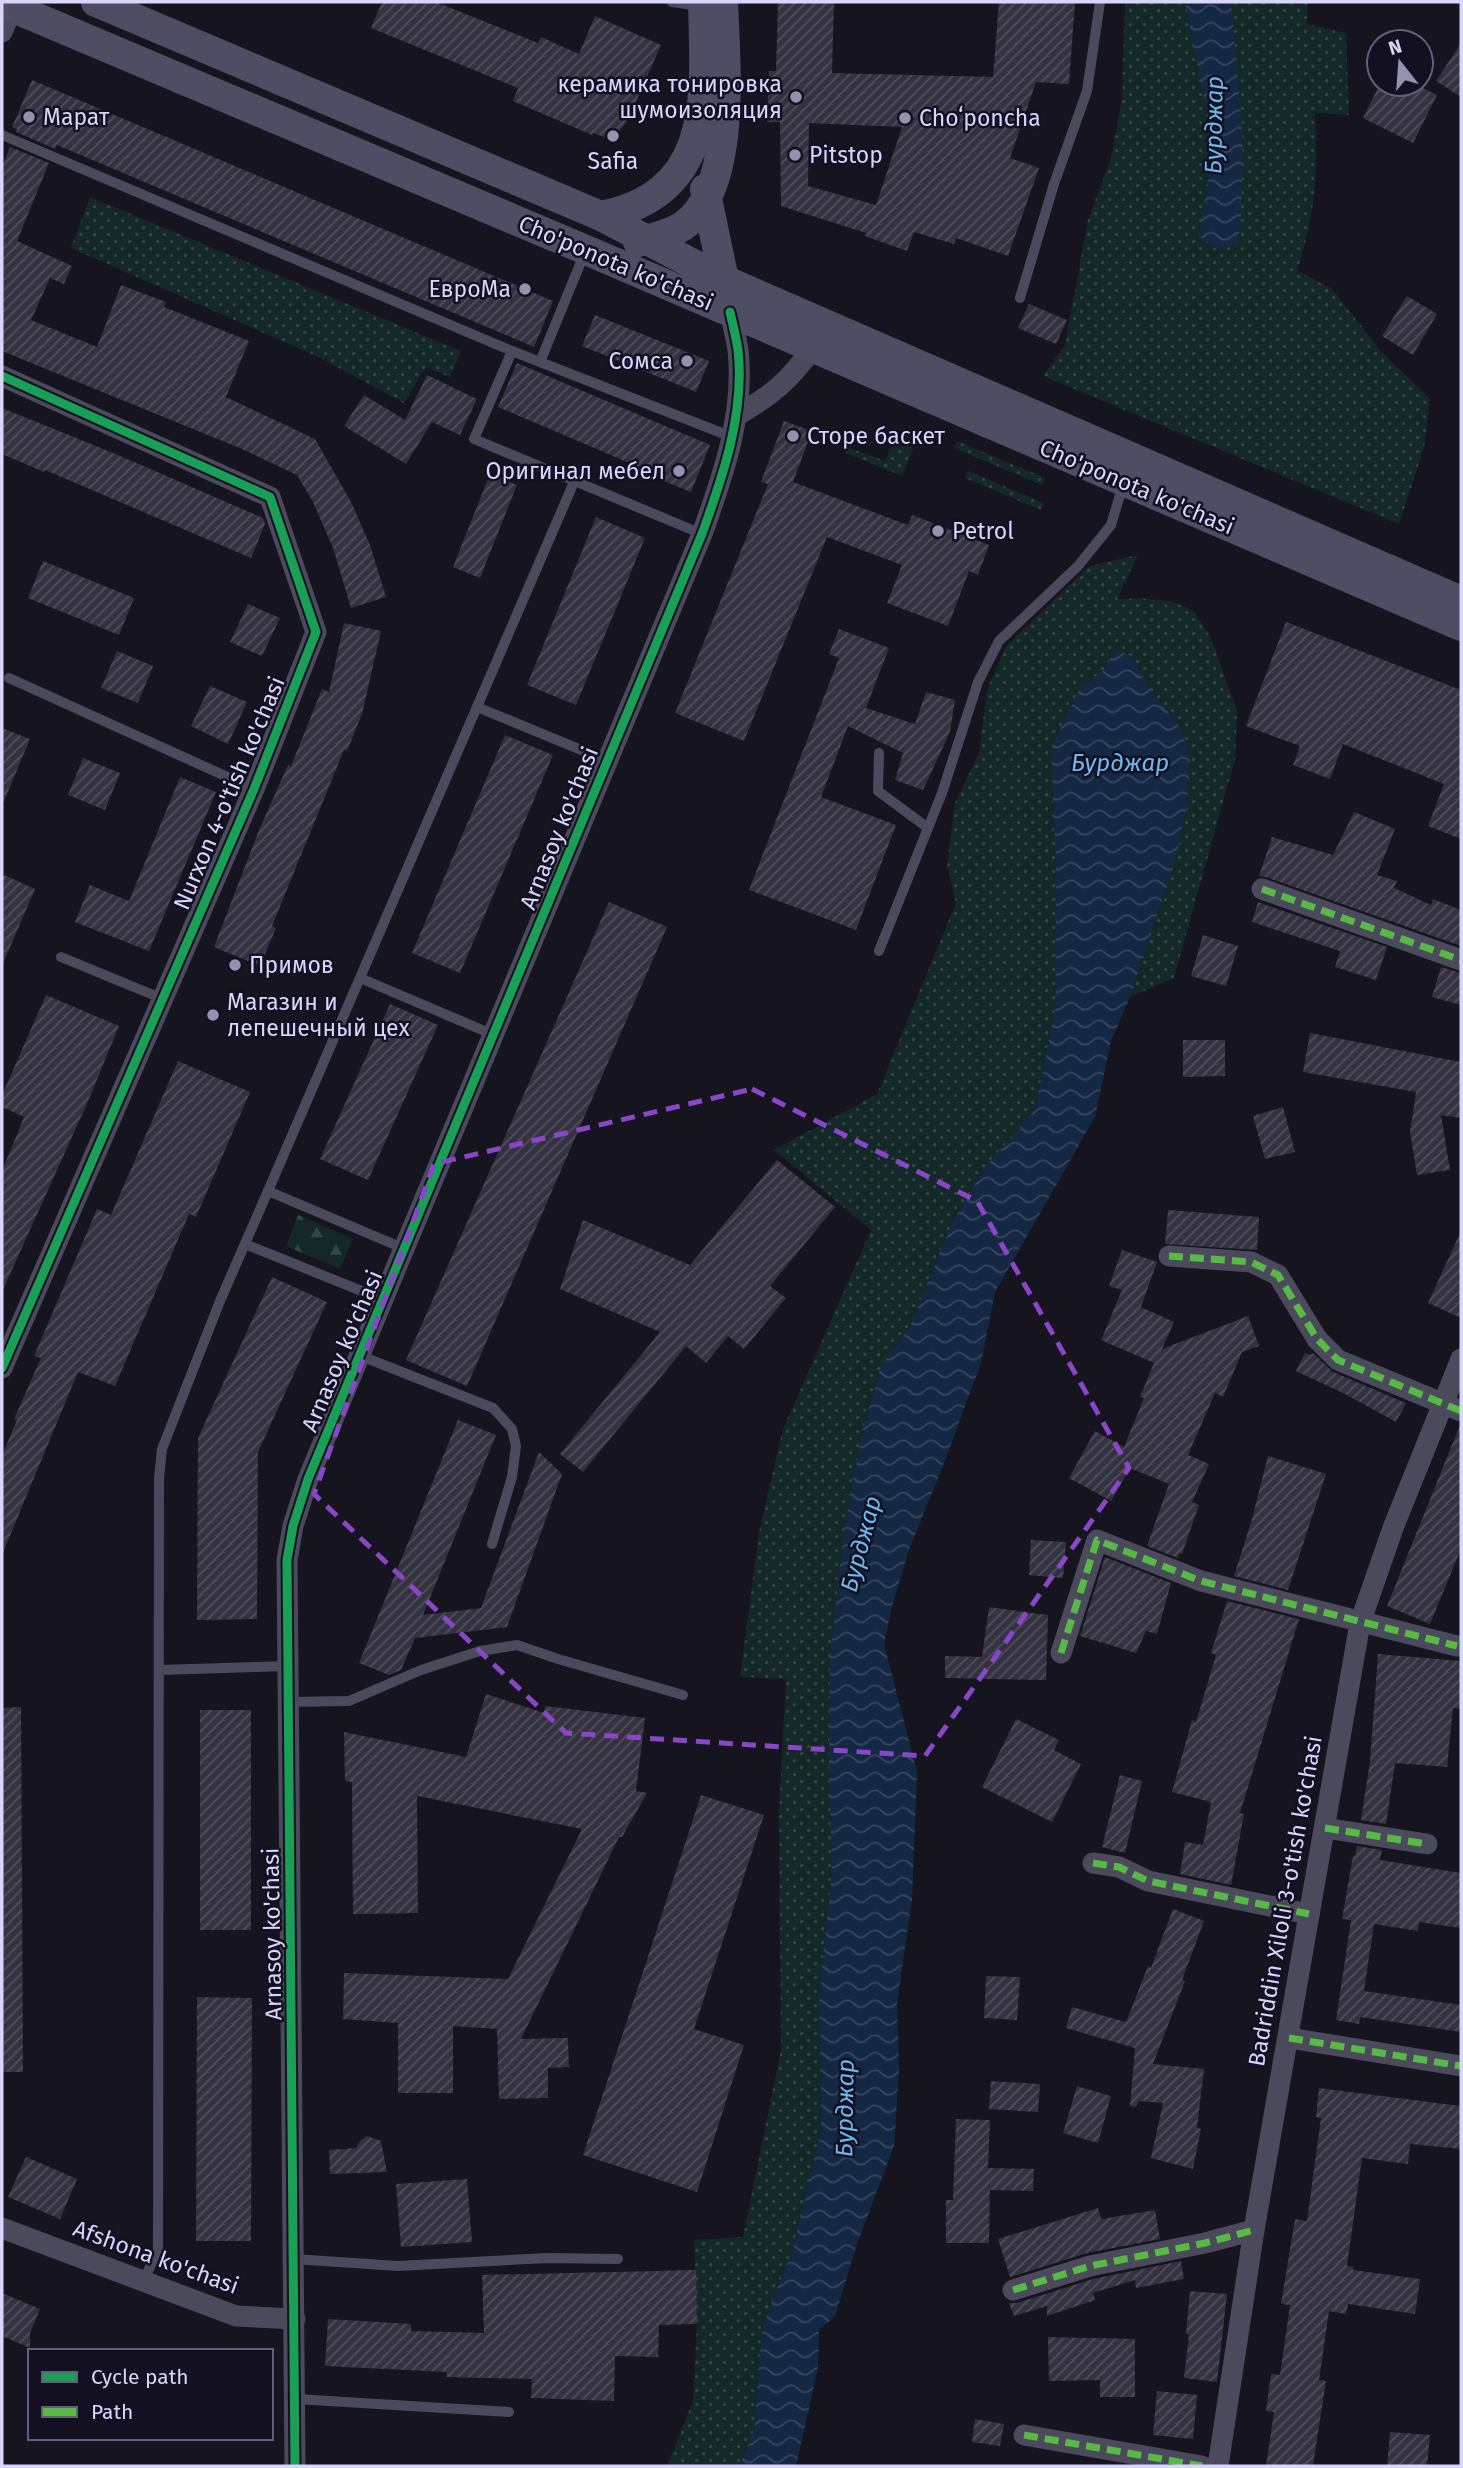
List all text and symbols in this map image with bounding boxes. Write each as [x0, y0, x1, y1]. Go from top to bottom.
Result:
north arrow [1365, 28, 1435, 98]
text: N [1386, 34, 1405, 60]
place label: керамика тонировка шyмоизоляция [558, 70, 782, 124]
water label: Бурджар [1199, 76, 1229, 174]
marker: керамика тонировка шyмоизоляция [788, 89, 804, 105]
place label: Марат [43, 103, 110, 131]
place label: Choʻponcha [919, 104, 1041, 132]
marker: Марат [21, 109, 37, 125]
marker: Choʻponcha [897, 110, 913, 126]
marker: Safia [605, 128, 621, 144]
place label: Pitstop [809, 141, 883, 169]
place label: Safia [588, 147, 638, 175]
marker: Pitstop [787, 147, 803, 163]
street label: Cho'ponota ko'chasi [514, 209, 718, 317]
place label: ЕвроМа [428, 275, 511, 303]
marker: ЕвроМа [517, 281, 533, 297]
place label: Сомса [608, 347, 673, 375]
marker: Сомса [679, 353, 695, 369]
place label: Сторе баскет [807, 422, 946, 450]
marker: Сторе баскет [785, 428, 801, 444]
street label: Cho'ponota ko'chasi [1035, 433, 1239, 541]
place label: Оригинал мебел [486, 457, 665, 485]
marker: Оригинал мебел [671, 463, 687, 479]
place label: Petrol [952, 517, 1014, 545]
marker: Petrol [930, 523, 946, 539]
street label: Nurxon 4-o'tish ko'chasi [167, 672, 291, 914]
street label: Arnasoy ko'chasi [514, 743, 604, 913]
water label: Бурджар [1071, 749, 1169, 777]
place label: Примов [249, 951, 334, 979]
marker: Примов [227, 957, 243, 973]
place label: Магазин и лепешечный цех [227, 988, 410, 1042]
marker: Магазин и лепешечный цех [205, 1007, 221, 1023]
street label: Arnasoy ko'chasi [295, 1266, 389, 1436]
water label: Бурджар [835, 1493, 887, 1595]
street label: Badriddin Xiloli 3-o'tish ko'chasi [1242, 1733, 1328, 2069]
street label: Arnasoy ko'chasi [256, 1847, 288, 2021]
water label: Бурджар [830, 2059, 860, 2157]
street label: Afshona ko'chasi [69, 2214, 243, 2300]
legend [28, 2349, 273, 2440]
text: Cycle path [91, 2364, 189, 2390]
text: Path [91, 2399, 133, 2425]

